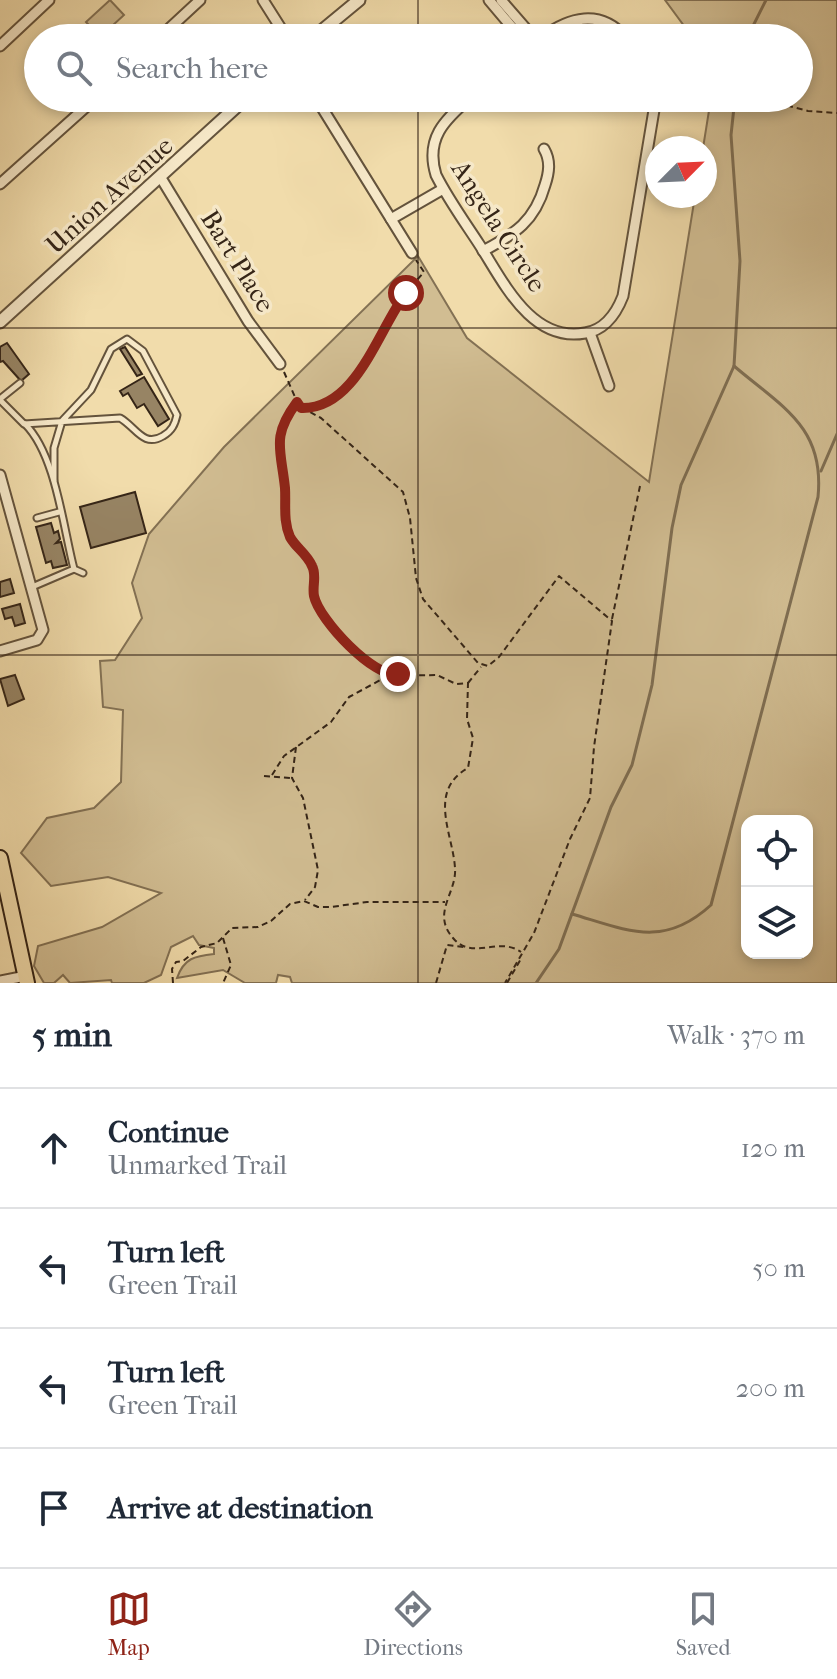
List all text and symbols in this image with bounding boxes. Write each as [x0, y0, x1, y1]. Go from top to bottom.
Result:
search box [24, 24, 813, 112]
icon: search [52, 46, 96, 90]
text: Search here [116, 51, 268, 86]
street label: Union Avenue [39, 130, 179, 261]
north arrow [645, 136, 717, 208]
street label: Angela Circle [444, 154, 553, 298]
street label: Bart Place [194, 205, 281, 318]
route start [388, 275, 424, 311]
route end [380, 656, 416, 692]
map controls [741, 815, 813, 959]
button: locate [741, 815, 813, 887]
button: layers [741, 887, 813, 959]
text: 5 min [32, 1015, 112, 1055]
text: Walk · 370 m [668, 1020, 805, 1051]
text: Continue [108, 1115, 229, 1150]
icon: ahead [32, 1126, 76, 1170]
text: 120 m [741, 1133, 805, 1164]
text: Unmarked Trail [108, 1150, 287, 1181]
text: Turn left [108, 1235, 225, 1270]
icon: left [32, 1246, 76, 1290]
text: 50 m [752, 1253, 805, 1284]
text: Green Trail [108, 1270, 237, 1301]
text: Turn left [108, 1355, 225, 1390]
icon: left [32, 1366, 76, 1410]
text: 200 m [736, 1373, 805, 1404]
text: Green Trail [108, 1390, 237, 1421]
icon: arrive [32, 1486, 76, 1530]
text: Arrive at destination [108, 1491, 373, 1526]
tab: Map [107, 1587, 151, 1661]
tab: Directions [364, 1587, 463, 1661]
tab: Saved [676, 1587, 730, 1661]

